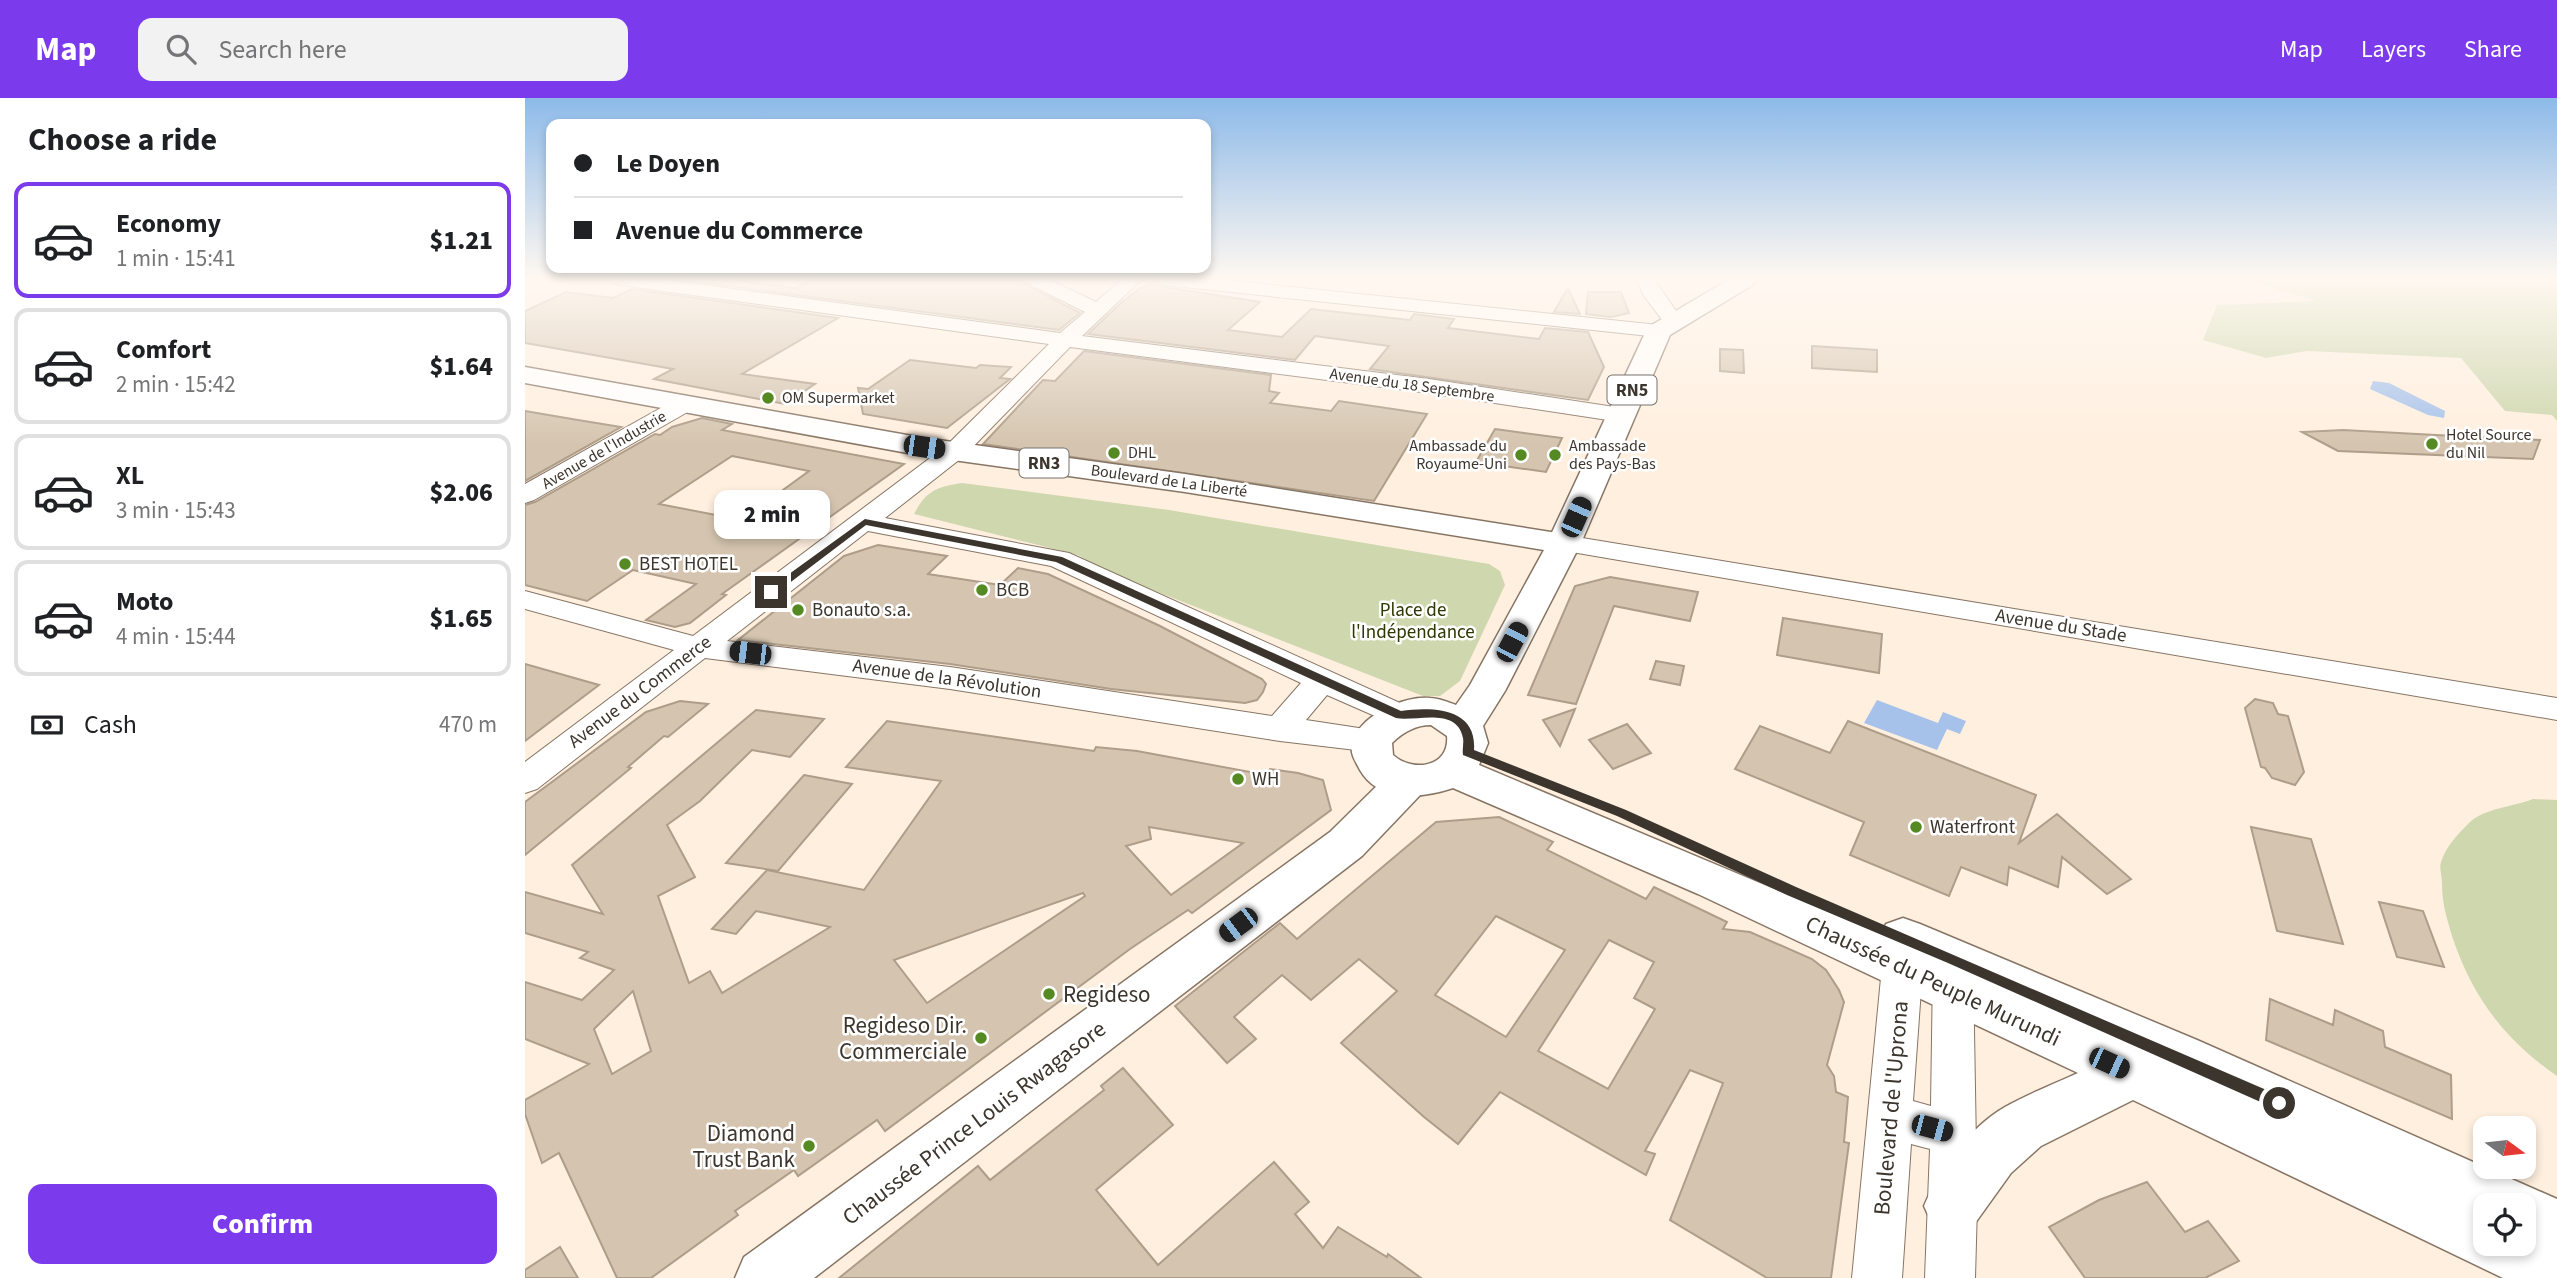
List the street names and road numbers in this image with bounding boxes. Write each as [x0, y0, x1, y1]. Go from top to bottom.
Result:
street label: Avenue du 18 Septembre [1328, 363, 1496, 407]
road number: RN5 [1607, 376, 1657, 404]
street label: Avenue de l'Industrie [538, 405, 670, 495]
road number: RN3 [1019, 449, 1069, 478]
street label: Boulevard de La Liberté [1089, 459, 1249, 503]
street label: Avenue du Stade [1994, 602, 2128, 650]
street label: Avenue du Commerce [563, 629, 717, 755]
street label: Avenue de la Révolution [851, 652, 1043, 706]
street label: Chaussée du Peuple Murundi [1800, 907, 2066, 1055]
street label: Boulevard de l'Uprona [1865, 999, 1917, 1217]
street label: Chaussée Prince Louis Rwagasore [835, 1013, 1113, 1233]

